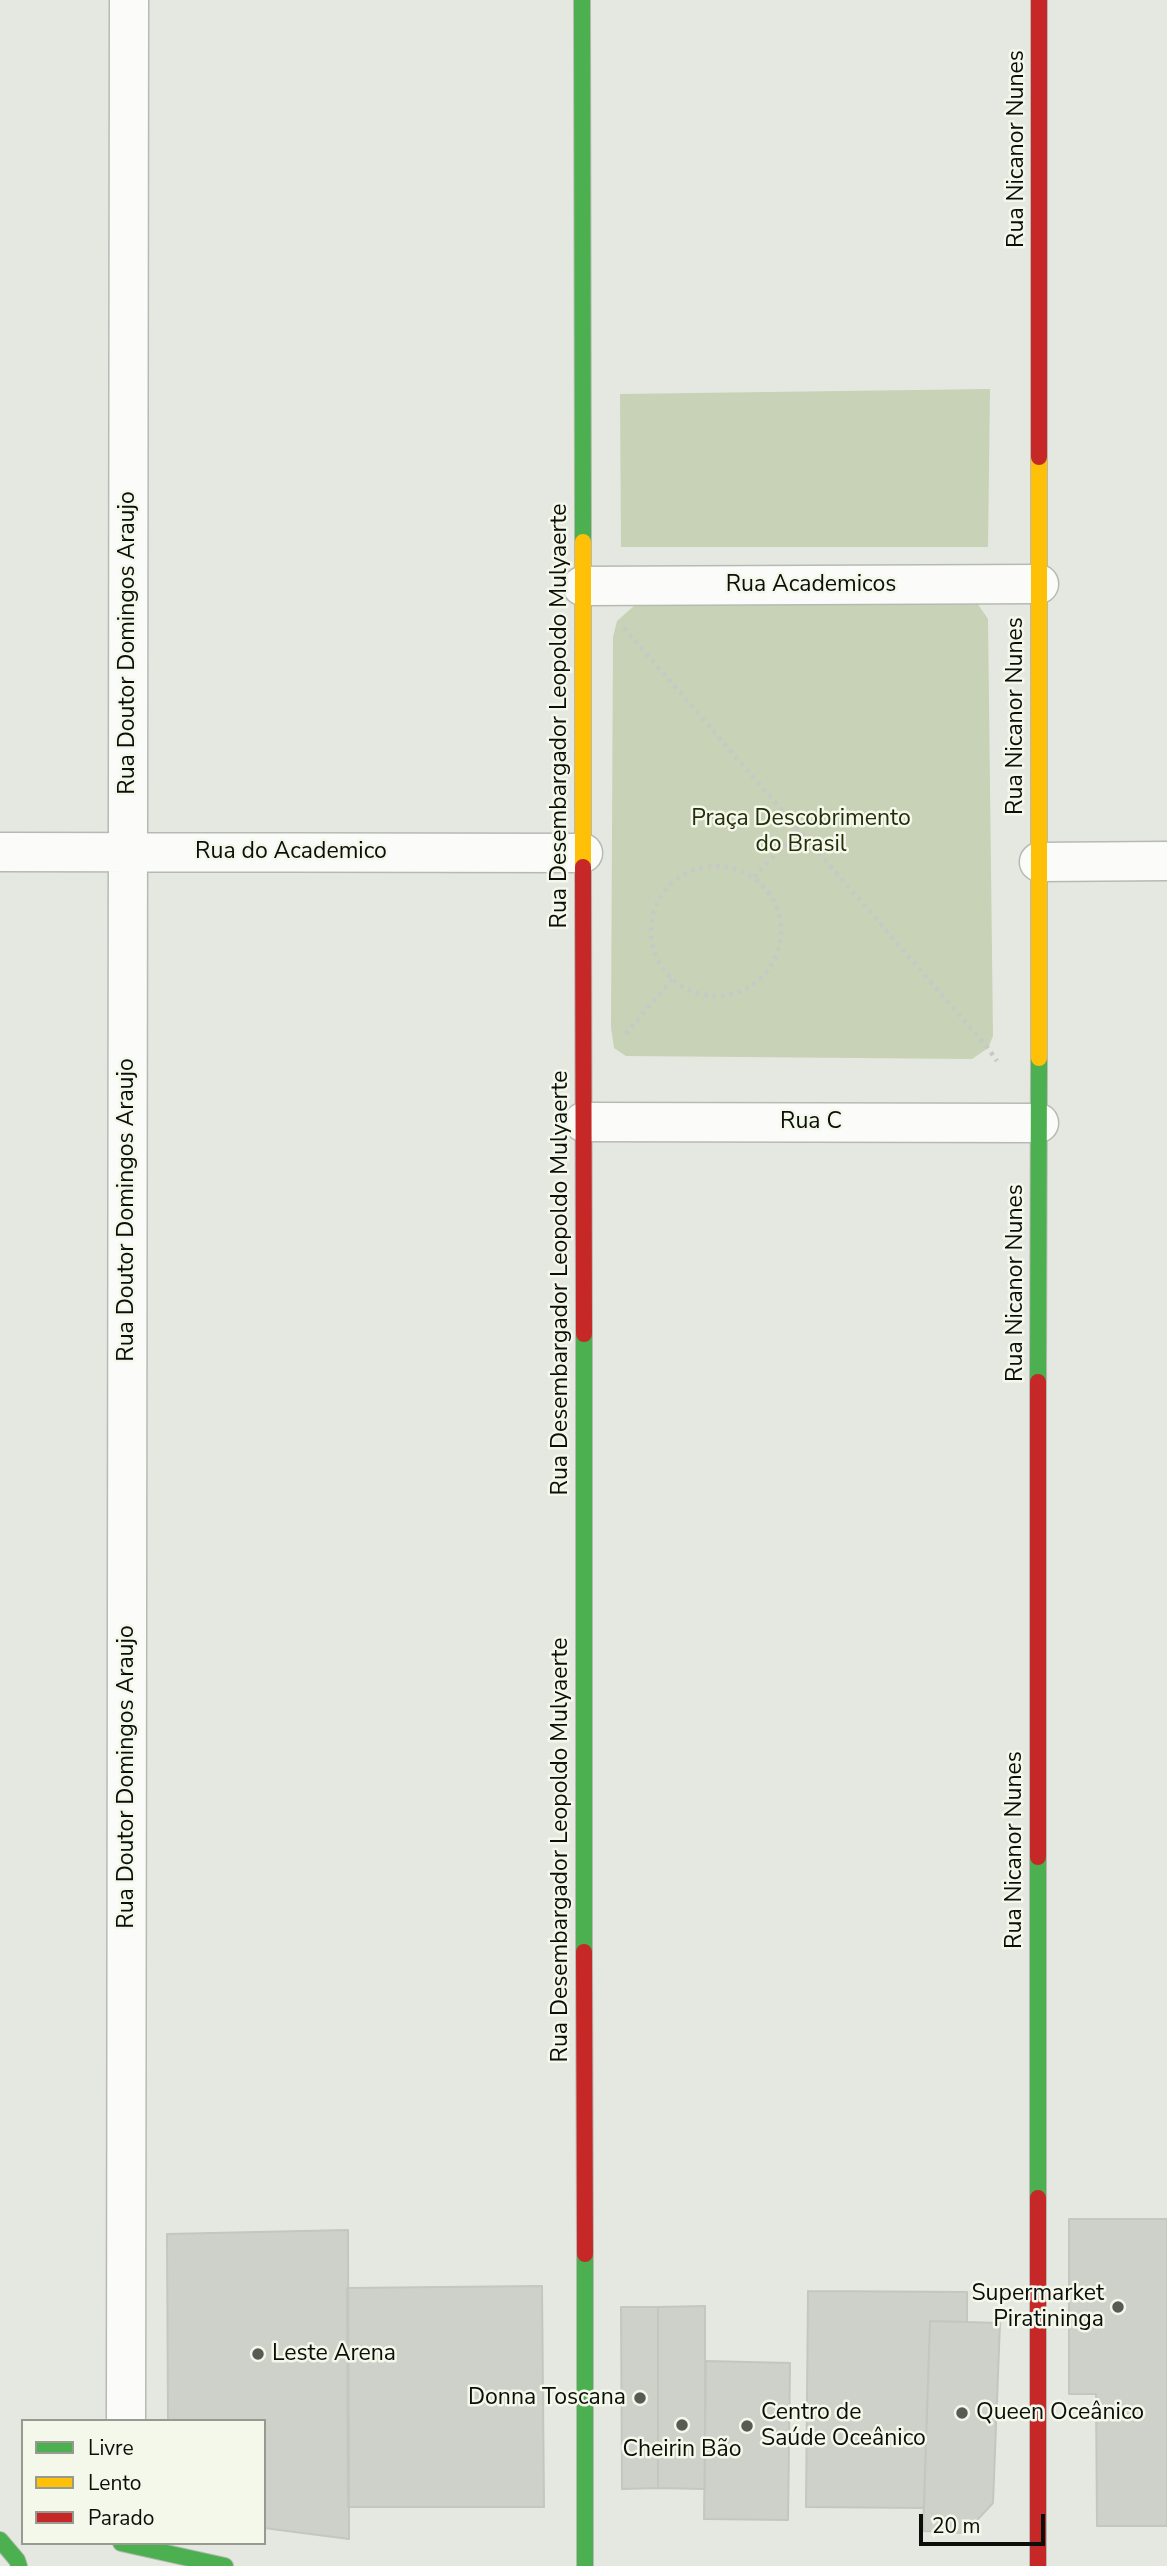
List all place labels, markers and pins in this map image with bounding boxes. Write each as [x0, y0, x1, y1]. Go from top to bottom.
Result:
place label: Supermarket Piratininga [971, 2280, 1104, 2334]
marker: Supermarket Piratininga [1110, 2299, 1126, 2315]
place label: Leste Arena [272, 2340, 396, 2368]
marker: Leste Arena [250, 2346, 266, 2362]
place label: Donna Toscana [468, 2384, 626, 2412]
marker: Donna Toscana [632, 2390, 648, 2406]
place label: Centro de Saúde Oceânico [761, 2399, 926, 2453]
place label: Queen Oceânico [976, 2399, 1144, 2427]
marker: Queen Oceânico [954, 2405, 970, 2421]
marker: Cheirin Bão [674, 2417, 690, 2433]
marker: Centro de Saúde Oceânico [739, 2418, 755, 2434]
place label: Cheirin Bão [622, 2436, 742, 2464]

